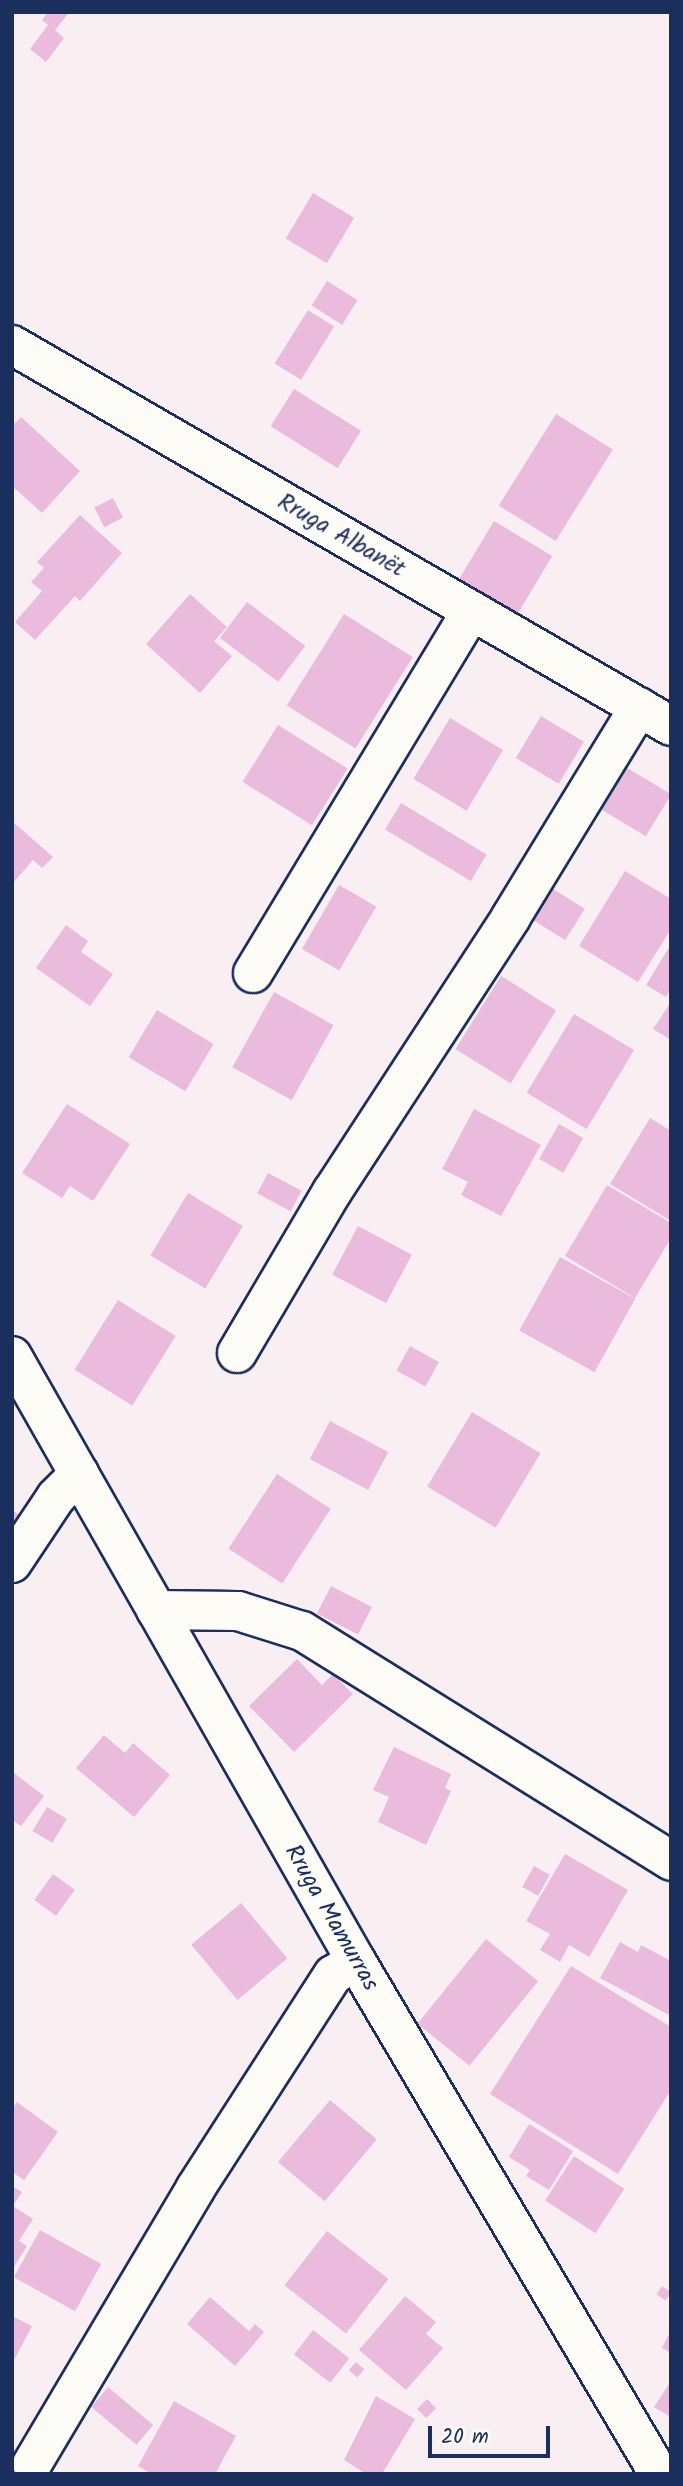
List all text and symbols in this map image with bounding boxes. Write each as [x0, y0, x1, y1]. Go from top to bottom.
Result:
street label: Rruga Albanët [272, 488, 410, 584]
street label: Rruga Mamurras [278, 1840, 384, 1996]
scale bar [431, 2412, 554, 2456]
text: 20 m [441, 2421, 489, 2454]

